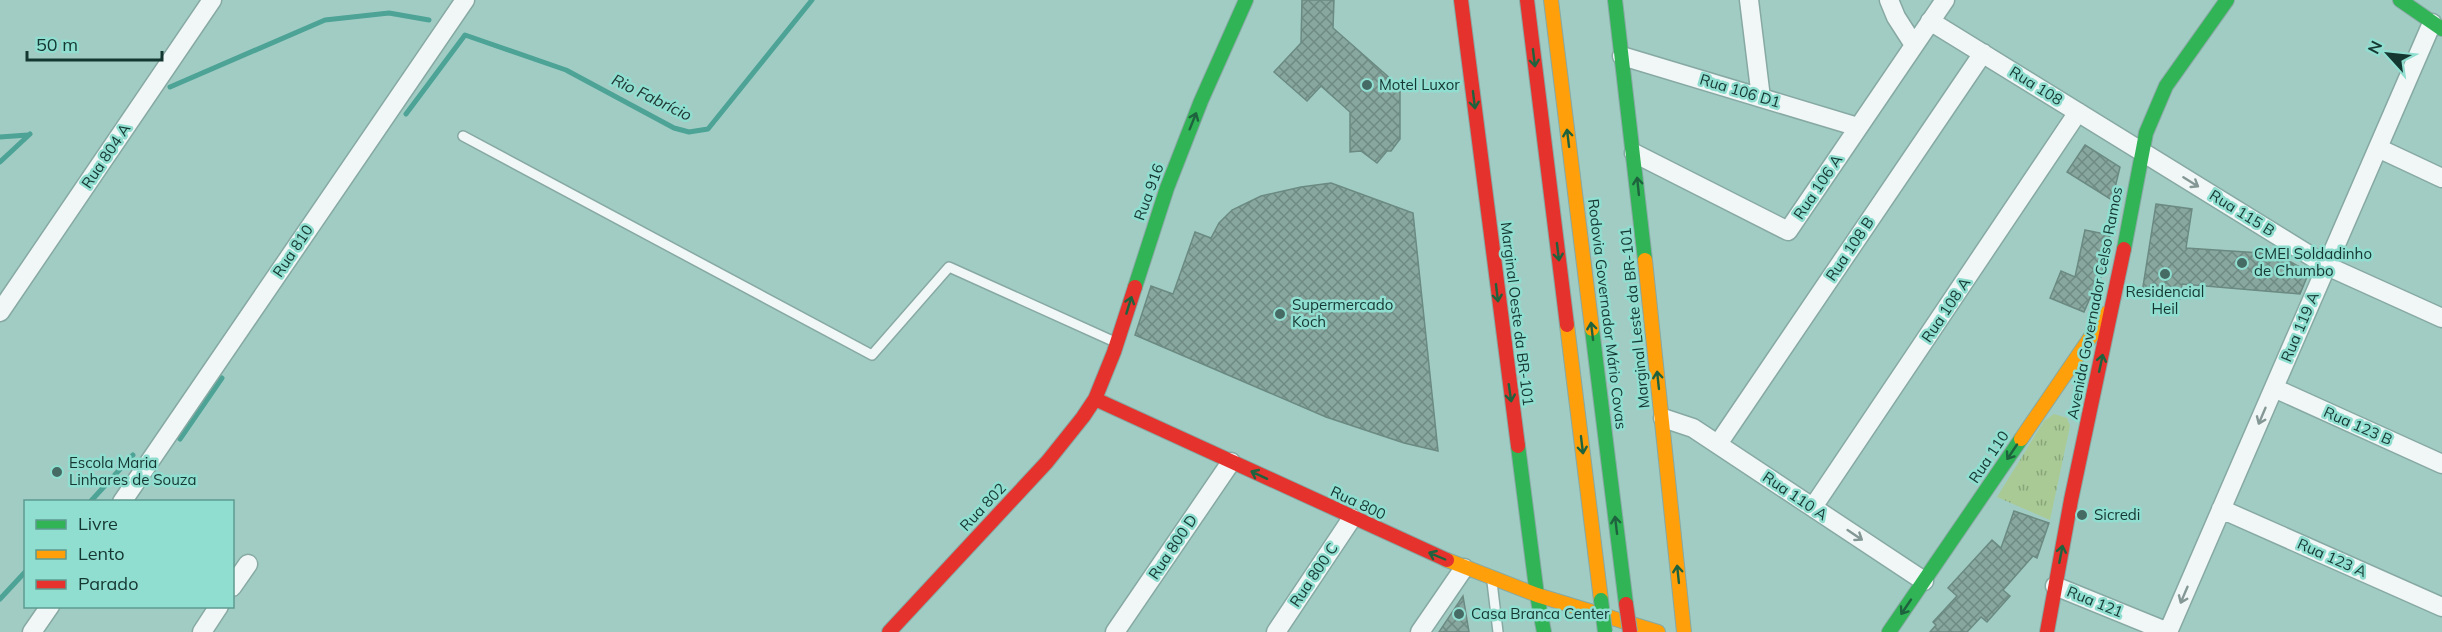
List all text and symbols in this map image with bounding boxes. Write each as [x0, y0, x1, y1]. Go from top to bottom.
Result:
scale bar [27, 24, 162, 62]
north arrow [2358, 24, 2418, 84]
text: 50 m [36, 33, 78, 56]
text: N [2363, 37, 2386, 57]
one-way arrow [1529, 48, 1540, 67]
street label: Rua 108 [2006, 62, 2066, 109]
water label: Rio Fabrício [609, 69, 695, 125]
street label: Rua 106 D1 [1698, 69, 1783, 112]
place label: Motel Luxor [1379, 75, 1460, 94]
marker: Motel Luxor [1360, 78, 1374, 92]
one-way arrow [1468, 89, 1479, 109]
one-way arrow [1188, 112, 1199, 130]
street label: Rua 804 A [77, 120, 134, 192]
one-way arrow [1562, 128, 1573, 148]
street label: Rua 106 A [1789, 151, 1846, 223]
street label: Rua 916 [1130, 161, 1168, 223]
one-way arrow [1632, 176, 1643, 196]
one-way arrow [2182, 177, 2199, 189]
street label: Avenida Governador Celso Ramos [2063, 185, 2126, 421]
street label: Rua 115 B [2206, 185, 2278, 240]
street label: Rodovia Governador Mário Covas [1584, 198, 1631, 430]
street label: Rua 108 B [1821, 213, 1878, 284]
street label: Rua 810 [268, 221, 317, 280]
street label: Marginal Oeste da BR-101 [1497, 221, 1538, 407]
street label: Marginal Leste da BR-101 [1616, 227, 1653, 409]
one-way arrow [1553, 241, 1564, 261]
place label: CMEI Soldadinho de Chumbo [2254, 244, 2372, 280]
marker: CMEI Soldadinho de Chumbo [2235, 256, 2249, 270]
marker: Residencial Heil [2158, 267, 2172, 281]
street label: Rua 108 A [1917, 274, 1974, 346]
place label: Residencial Heil [2126, 282, 2204, 318]
one-way arrow [1492, 283, 1503, 303]
street label: Rua 119 A [2276, 289, 2323, 365]
place label: Supermercado Koch [1292, 295, 1393, 331]
one-way arrow [1124, 296, 1135, 315]
marker: Supermercado Koch [1273, 307, 1287, 321]
one-way arrow [1586, 322, 1597, 342]
one-way arrow [2096, 354, 2108, 373]
one-way arrow [1653, 370, 1664, 390]
one-way arrow [1505, 383, 1516, 403]
street label: Rua 123 B [2321, 402, 2395, 449]
one-way arrow [2256, 406, 2267, 424]
street label: Rua 110 [1964, 427, 2013, 486]
one-way arrow [1577, 435, 1588, 455]
one-way arrow [2006, 443, 2018, 460]
place label: Escola Maria Linhares de Souza [69, 453, 197, 489]
marker: Escola Maria Linhares de Souza [50, 465, 64, 479]
street label: Rua 110 A [1759, 467, 1831, 524]
one-way arrow [1251, 469, 1269, 481]
street label: Rua 802 [956, 479, 1010, 535]
street label: Rua 800 [1327, 481, 1389, 524]
legend [24, 500, 234, 608]
place label: Sicredi [2094, 505, 2140, 524]
marker: Sicredi [2075, 508, 2089, 522]
street label: Rua 800 D [1144, 511, 1201, 583]
text: Livre [78, 512, 118, 535]
one-way arrow [1611, 515, 1622, 535]
one-way arrow [1846, 530, 1863, 542]
street label: Rua 123 A [2295, 534, 2370, 581]
street label: Rua 800 C [1285, 539, 1342, 610]
text: Lento [78, 542, 125, 565]
one-way arrow [2056, 545, 2067, 564]
one-way arrow [1428, 550, 1446, 561]
one-way arrow [1673, 564, 1684, 584]
text: Parado [78, 572, 138, 595]
street label: Rua 121 [2064, 582, 2126, 621]
one-way arrow [2178, 585, 2190, 603]
one-way arrow [1900, 598, 1913, 615]
place label: Casa Branca Center [1471, 604, 1610, 623]
marker: Casa Branca Center [1452, 607, 1466, 621]

